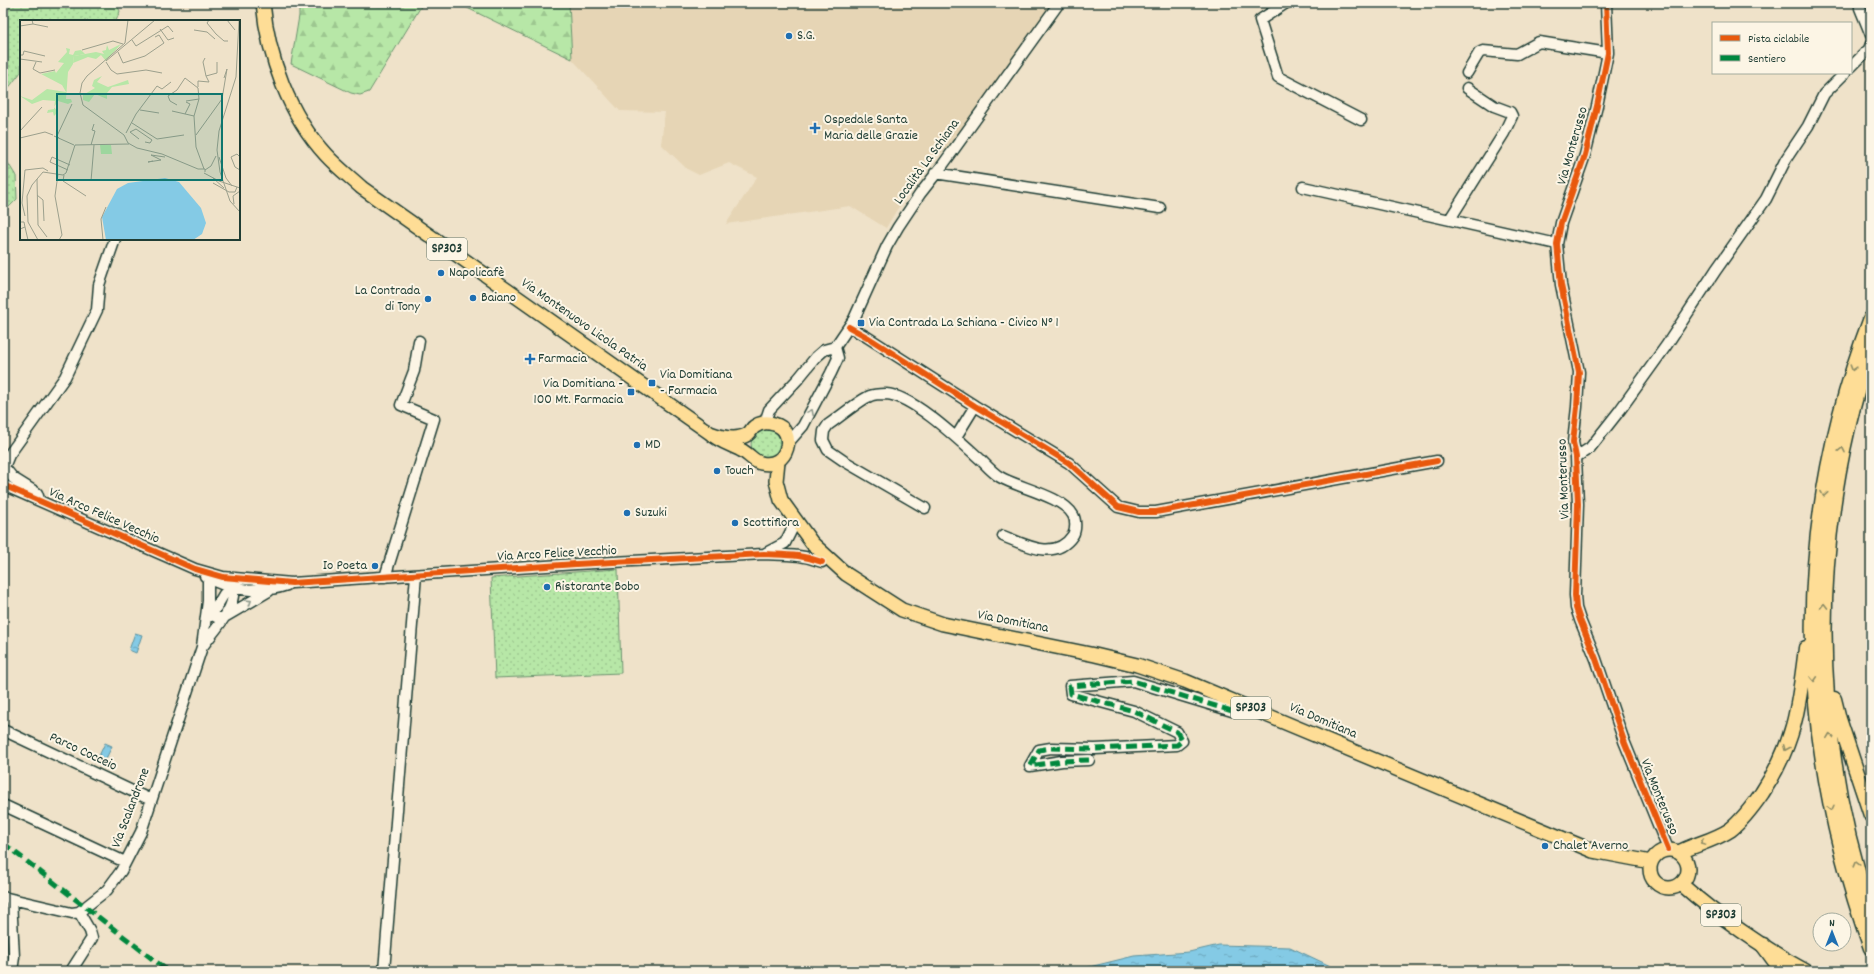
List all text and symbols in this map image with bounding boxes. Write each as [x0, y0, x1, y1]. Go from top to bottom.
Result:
inset map [20, 20, 240, 240]
legend [1712, 22, 1852, 74]
place label: S.G. [797, 26, 815, 46]
marker: S.G. [784, 31, 794, 41]
text: Pista ciclabile [1748, 31, 1809, 48]
text: Sentiero [1748, 51, 1786, 68]
street label: Via Monterusso [1552, 105, 1594, 187]
place label: Ospedale Santa Maria delle Grazie [824, 110, 918, 146]
street label: Località La Schiana [889, 115, 965, 209]
marker: Ospedale Santa Maria delle Grazie [809, 122, 821, 134]
road number: SP303 [427, 238, 467, 260]
place label: Napolicafè [449, 263, 504, 283]
marker: Napolicafè [436, 268, 446, 278]
street label: Via Montenuovo Licola Patria [516, 274, 652, 377]
place label: La Contrada di Tony [355, 281, 420, 317]
place label: Baiano [481, 288, 516, 308]
marker: Baiano [468, 293, 478, 303]
marker: La Contrada di Tony [423, 294, 433, 304]
place label: Via Contrada La Schiana - Civico N° 1 [869, 313, 1059, 333]
marker: Via Contrada La Schiana - Civico N° 1 [856, 318, 866, 328]
place label: Farmacia [538, 349, 587, 369]
marker: Farmacia [525, 354, 535, 364]
one-way arrow [1849, 364, 1858, 371]
place label: Via Domitiana - Farmacia [660, 365, 732, 401]
place label: Via Domitiana - 100 Mt. Farmacia [534, 374, 623, 410]
marker: Via Domitiana - Farmacia [647, 378, 657, 388]
marker: Via Domitiana - 100 Mt. Farmacia [626, 387, 636, 397]
one-way arrow [806, 408, 814, 416]
place label: MD [645, 435, 660, 455]
street label: Via Monterusso [1553, 438, 1575, 520]
marker: MD [632, 440, 642, 450]
one-way arrow [1838, 447, 1846, 453]
place label: Touch [725, 461, 754, 481]
marker: Touch [712, 466, 722, 476]
street label: Via Arco Felice Vecchio [45, 483, 163, 549]
one-way arrow [1820, 491, 1828, 497]
place label: Suzuki [635, 503, 667, 523]
marker: Suzuki [622, 508, 632, 518]
place label: Scottiflora [743, 513, 799, 533]
marker: Scottiflora [730, 518, 740, 528]
street label: Via Arco Felice Vecchio [497, 541, 617, 567]
place label: Io Poeta [323, 556, 367, 576]
marker: Io Poeta [370, 561, 380, 571]
place label: Ristorante Bobo [555, 577, 640, 597]
marker: Ristorante Bobo [542, 582, 552, 592]
one-way arrow [245, 599, 252, 607]
one-way arrow [1820, 603, 1828, 609]
street label: Via Domitiana [976, 605, 1051, 639]
one-way arrow [1810, 676, 1819, 682]
road number: SP303 [1231, 697, 1271, 719]
street label: Via Domitiana [1286, 698, 1360, 744]
street label: Parco Cocceio [46, 728, 120, 776]
one-way arrow [1826, 733, 1835, 739]
one-way arrow [1783, 745, 1791, 752]
street label: Via Monterusso [1635, 756, 1683, 838]
street label: Via Scalandrone [107, 765, 155, 851]
one-way arrow [1826, 805, 1834, 811]
place label: Chalet Averno [1553, 836, 1628, 856]
one-way arrow [1699, 838, 1706, 846]
marker: Chalet Averno [1540, 841, 1550, 851]
one-way arrow [1852, 860, 1861, 867]
road number: SP303 [1701, 904, 1741, 926]
north arrow [1812, 912, 1852, 952]
text: N [1829, 916, 1835, 932]

